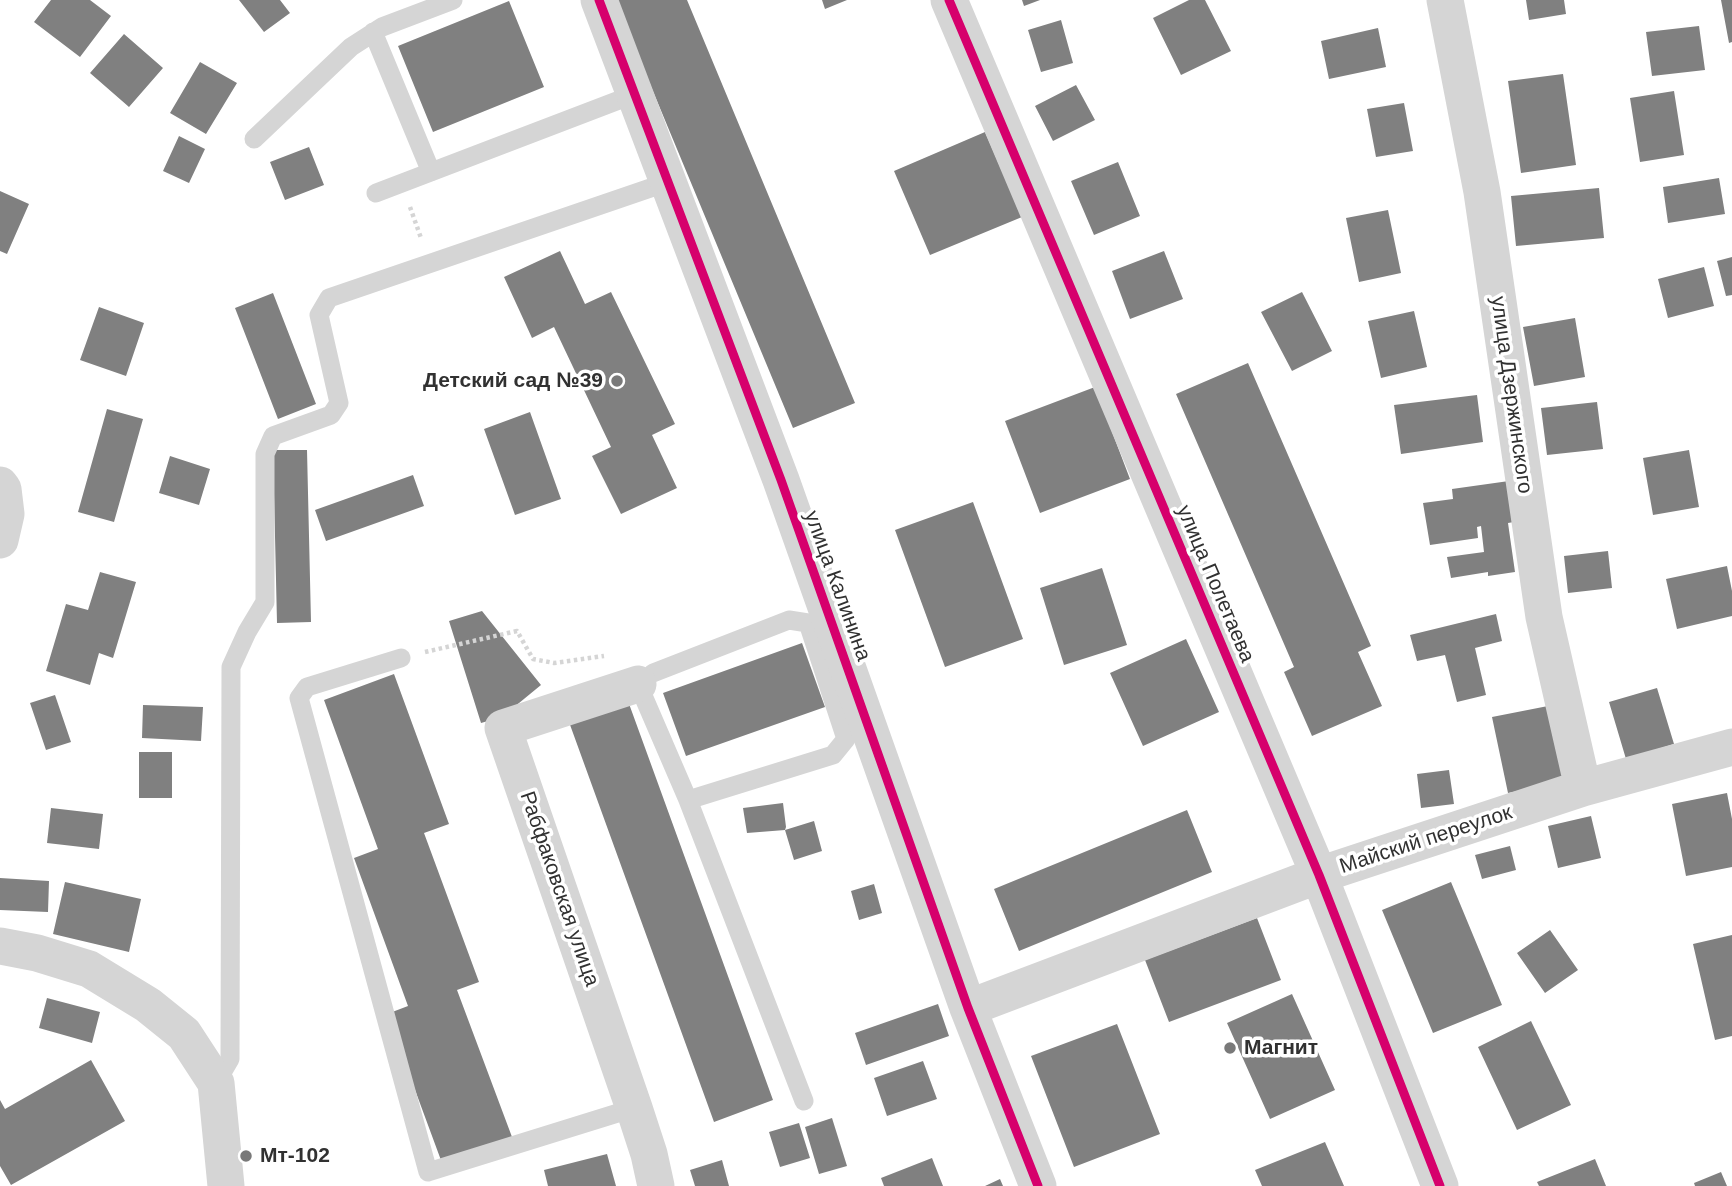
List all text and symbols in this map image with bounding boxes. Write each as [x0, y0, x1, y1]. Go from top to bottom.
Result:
street label: улица Дзержинского [1485, 295, 1537, 495]
place label: Детский сад №39 [423, 368, 603, 394]
marker: Детский сад №39 [609, 373, 625, 389]
street label: улица Полетаева [1170, 502, 1260, 666]
street label: улица Калинина [798, 507, 876, 665]
street label: Рабфаковская улица [514, 788, 604, 990]
street label: Майский переулок [1337, 800, 1515, 880]
place label: Магнит [1244, 1035, 1318, 1061]
marker: Магнит [1222, 1040, 1238, 1056]
place label: Мт-102 [260, 1143, 330, 1169]
marker: Мт-102 [238, 1148, 254, 1164]

